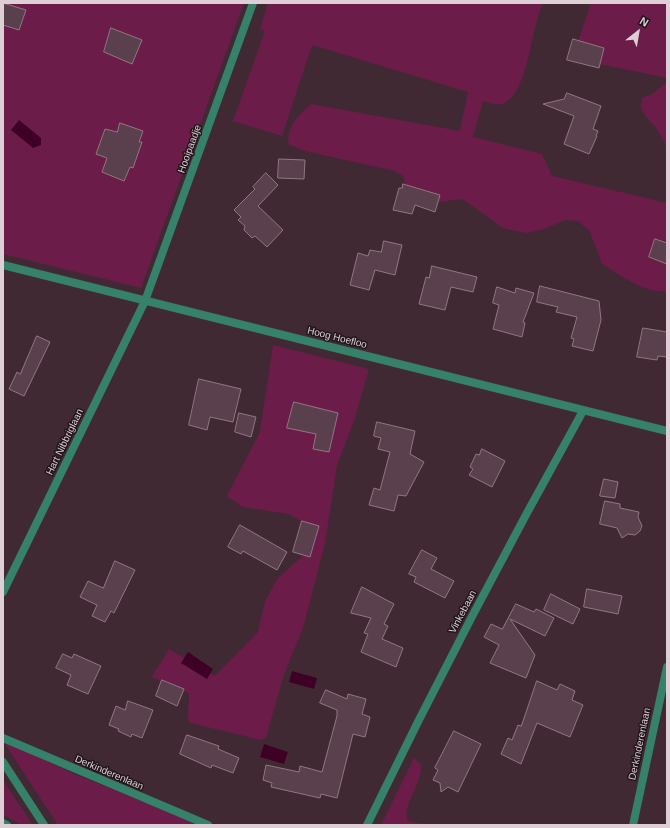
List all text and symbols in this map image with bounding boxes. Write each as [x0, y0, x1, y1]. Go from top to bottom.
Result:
north arrow [618, 12, 658, 52]
text: N [638, 15, 651, 29]
street label: Hooipaadje [176, 123, 204, 175]
street label: Hoog Hoefloo [306, 325, 368, 351]
street label: Hart Nibbriglaan [44, 407, 86, 477]
street label: Vinkebaan [447, 588, 479, 636]
street label: Derkinderenlaan [627, 707, 653, 781]
street label: Derkinderenlaan [73, 753, 145, 793]

